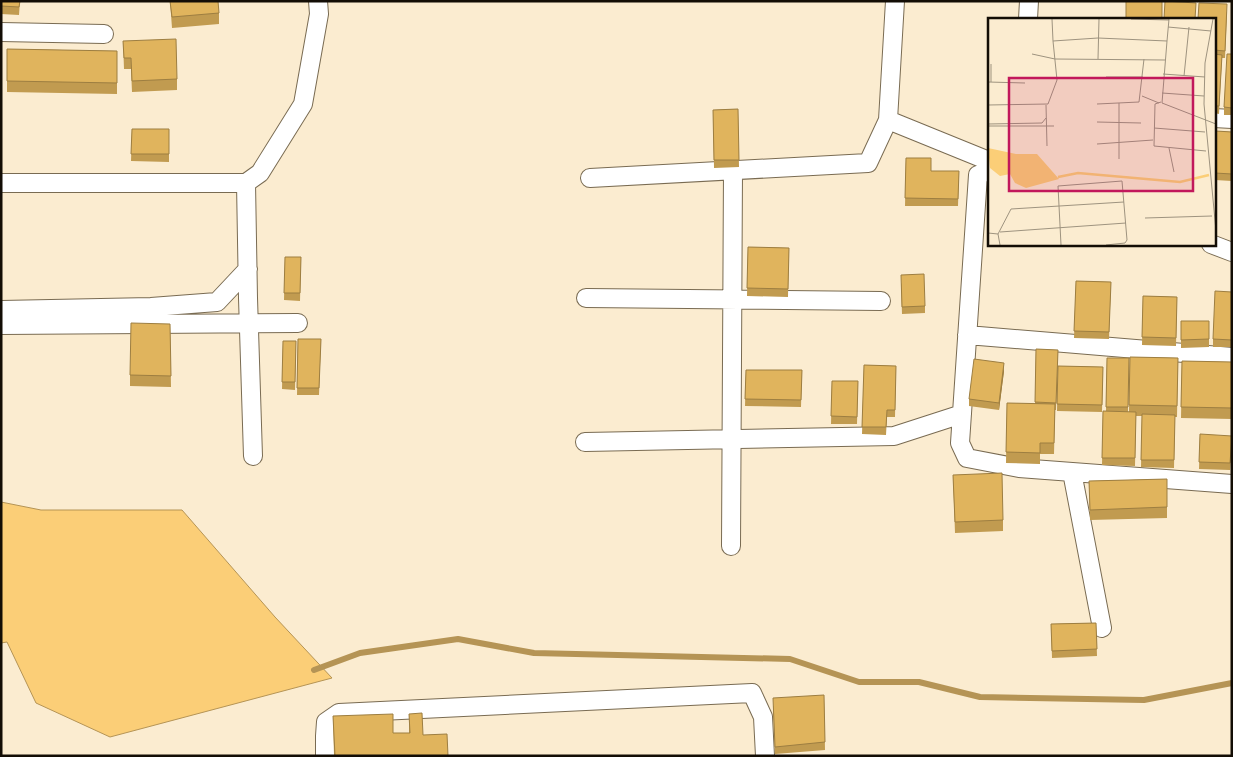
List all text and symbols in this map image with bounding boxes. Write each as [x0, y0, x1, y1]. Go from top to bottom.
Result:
inset map [988, 18, 1216, 245]

